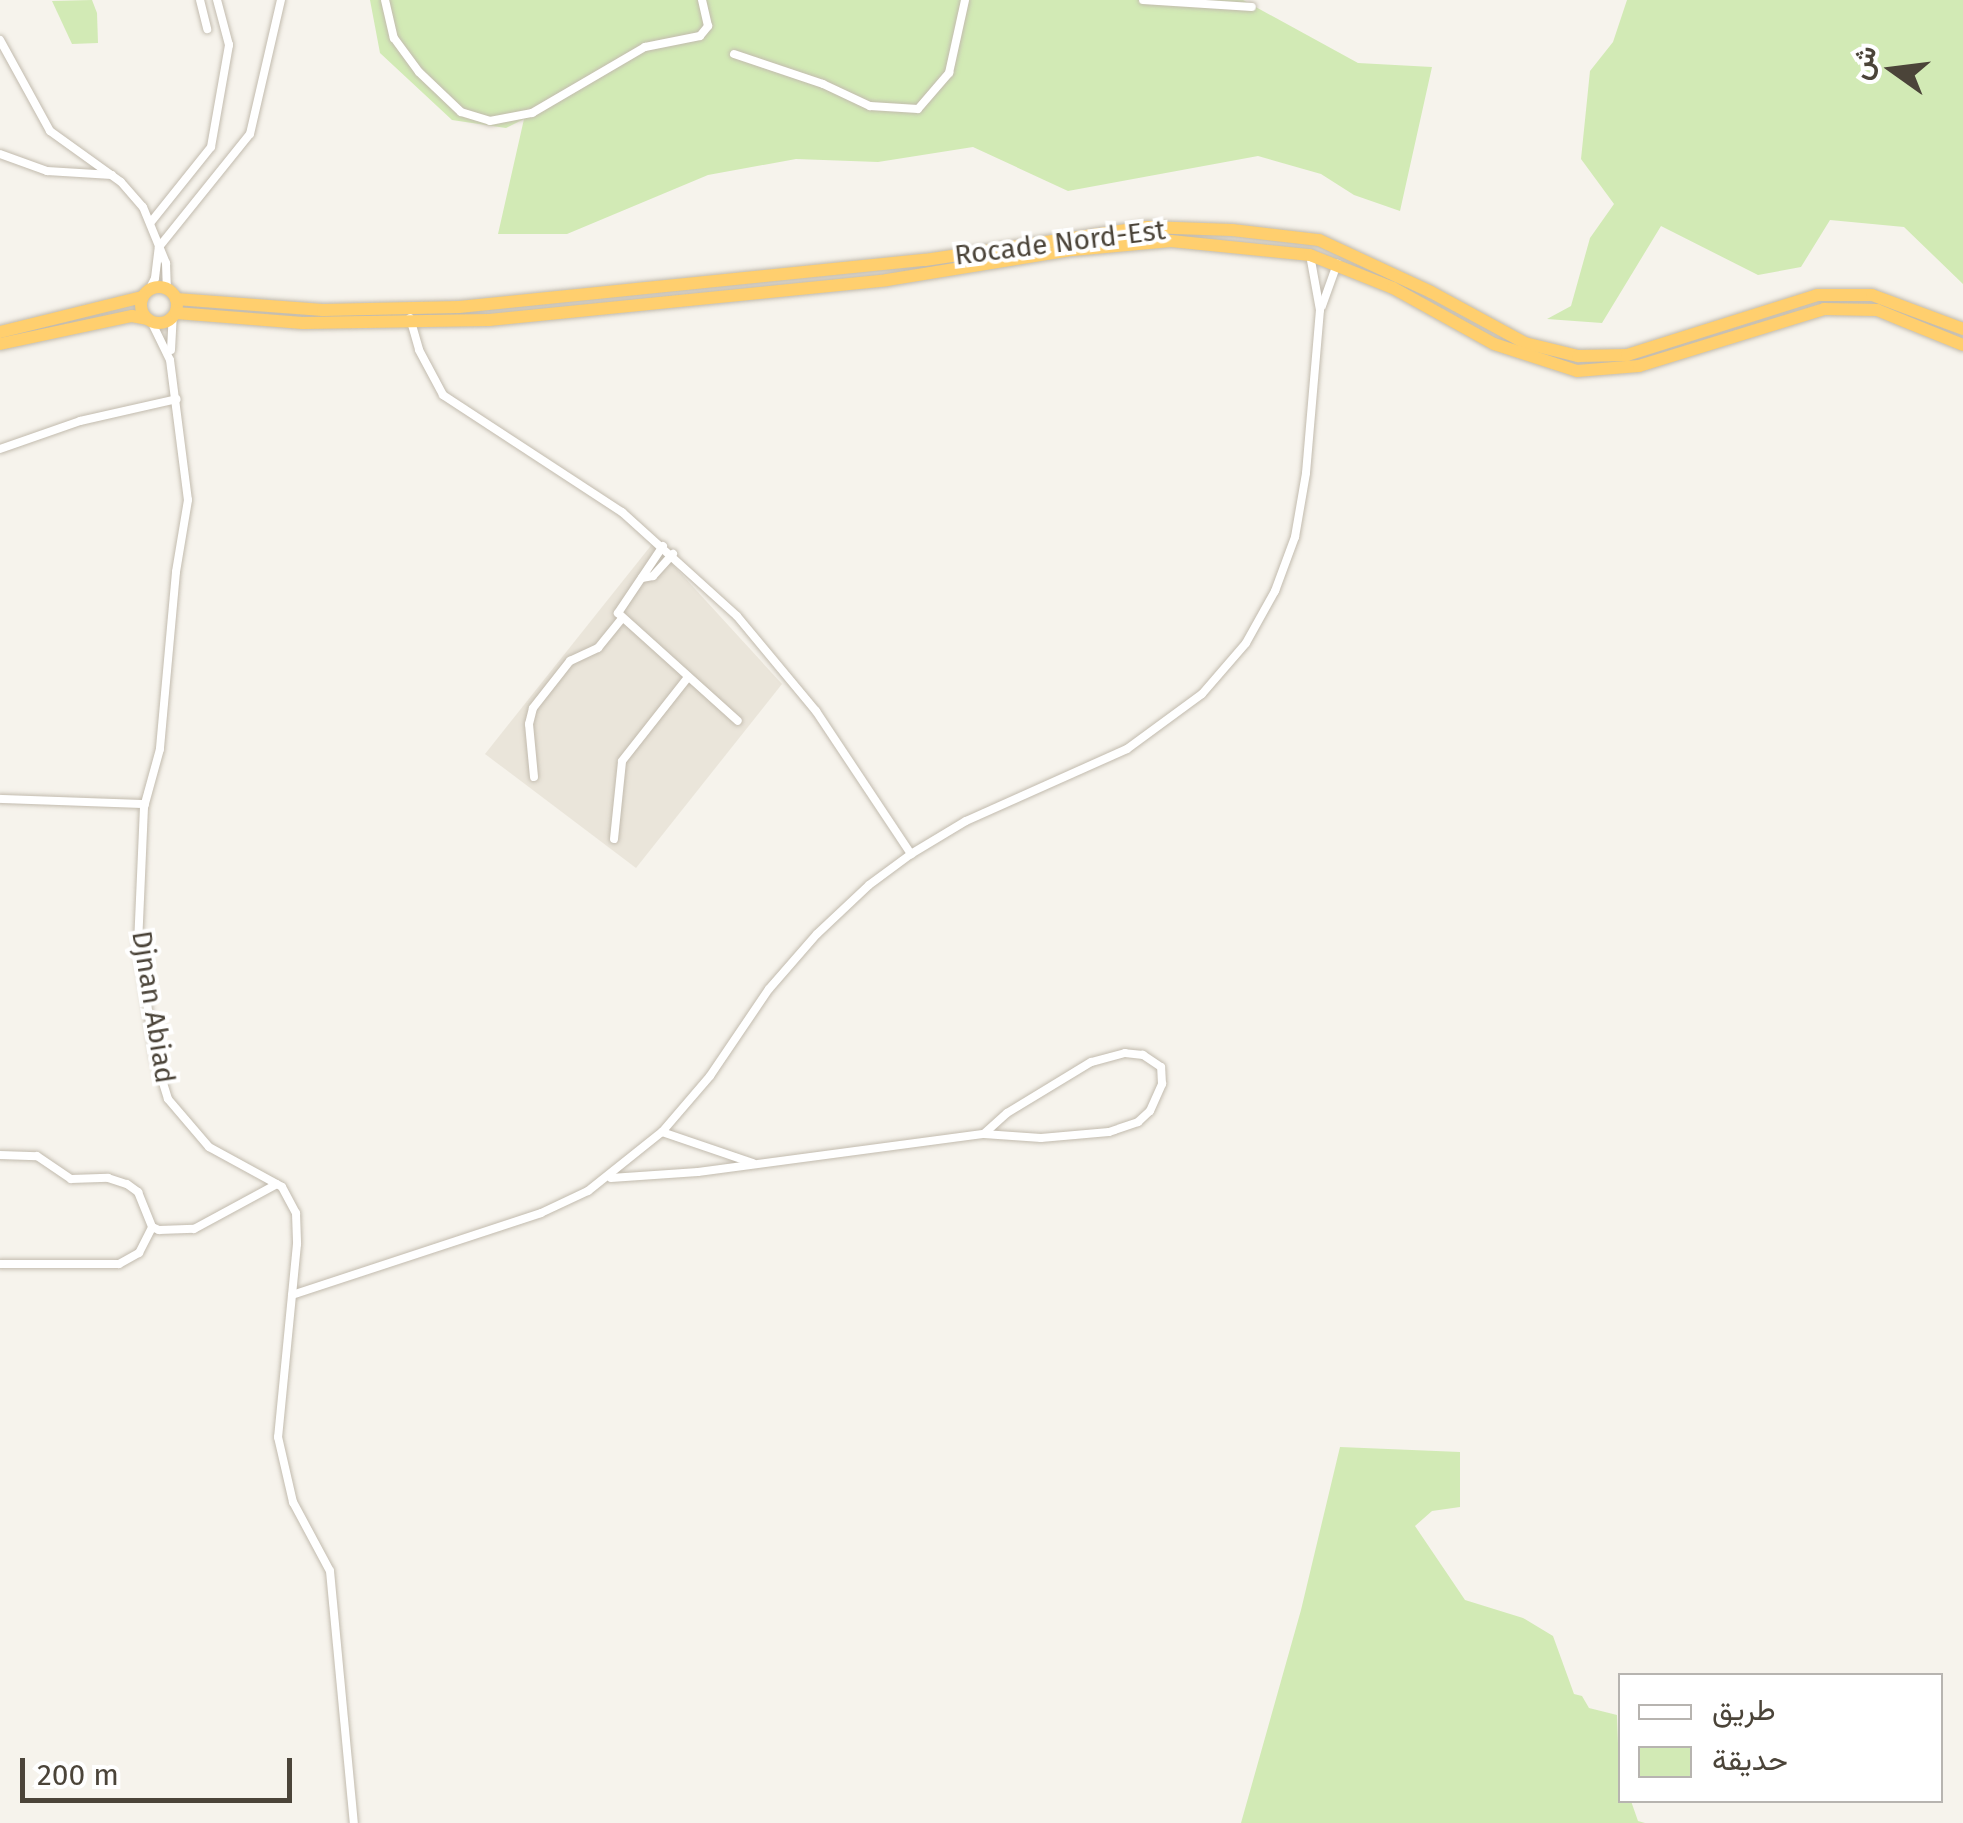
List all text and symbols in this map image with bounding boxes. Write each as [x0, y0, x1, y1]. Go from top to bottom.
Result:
north arrow [1843, 20, 1943, 120]
text: ش [1843, 42, 1883, 83]
street label: Rocade Nord-Est [953, 213, 1167, 273]
street label: Djnan Abiad [124, 928, 182, 1086]
legend [1618, 1673, 1943, 1803]
text: طريق [1712, 1692, 1776, 1728]
scale bar [25, 1738, 298, 1800]
text: حديقة [1712, 1742, 1788, 1778]
text: 200 m [37, 1757, 119, 1793]

